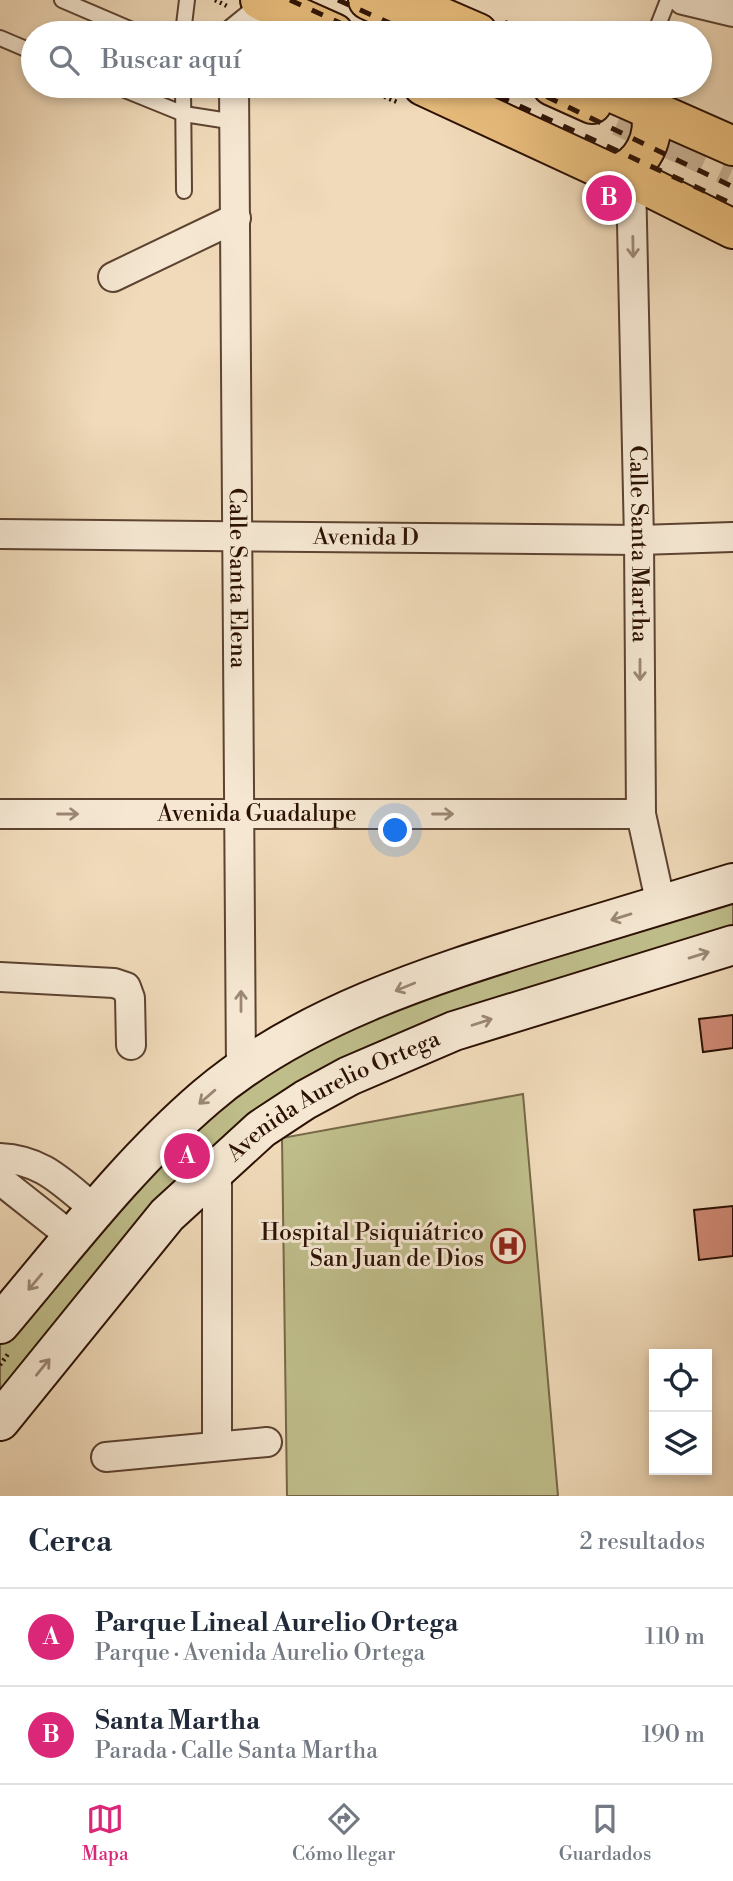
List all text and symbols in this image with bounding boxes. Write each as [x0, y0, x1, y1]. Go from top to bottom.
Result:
search box [21, 21, 712, 98]
icon: search [45, 41, 83, 79]
text: Buscar aquí [101, 44, 241, 76]
pin: B [586, 172, 632, 224]
one-way arrow [627, 235, 640, 258]
street label: Calle Santa Martha [623, 445, 654, 643]
street label: Calle Santa Elena [223, 488, 252, 669]
street label: Avenida D [312, 523, 419, 552]
one-way arrow [633, 658, 647, 681]
street label: Avenida Guadalupe [156, 800, 357, 828]
one-way arrow [56, 807, 79, 821]
one-way arrow [431, 807, 454, 821]
your location [378, 813, 412, 847]
one-way arrow [610, 912, 632, 925]
one-way arrow [688, 948, 710, 961]
one-way arrow [394, 982, 416, 995]
one-way arrow [234, 990, 248, 1013]
one-way arrow [470, 1015, 492, 1027]
street label: Avenida Aurelio Ortega [220, 1025, 445, 1168]
one-way arrow [198, 1089, 216, 1105]
pin: A [164, 1130, 210, 1182]
place label: Hospital Psiquiátrico San Juan de Dios [261, 1219, 484, 1273]
hospital icon: Hospital Psiquiátrico San Juan de Dios [489, 1227, 527, 1265]
one-way arrow [28, 1272, 43, 1290]
map controls [649, 1349, 712, 1475]
button: locate [649, 1349, 712, 1412]
one-way arrow [35, 1359, 50, 1377]
button: layers [649, 1412, 712, 1475]
text: Cerca [28, 1523, 112, 1561]
text: 2 resultados [580, 1528, 705, 1556]
text: Parque Lineal Aurelio Ortega [95, 1607, 458, 1639]
text: A [43, 1623, 59, 1651]
text: 110 m [645, 1623, 705, 1651]
text: Parque · Avenida Aurelio Ortega [95, 1639, 425, 1667]
text: Santa Martha [95, 1705, 260, 1737]
text: B [42, 1721, 60, 1749]
text: 190 m [642, 1721, 705, 1749]
text: Parada · Calle Santa Martha [95, 1737, 378, 1765]
tab: Mapa [82, 1800, 129, 1866]
tab: Cómo llegar [292, 1800, 395, 1866]
tab: Guardados [559, 1800, 651, 1866]

